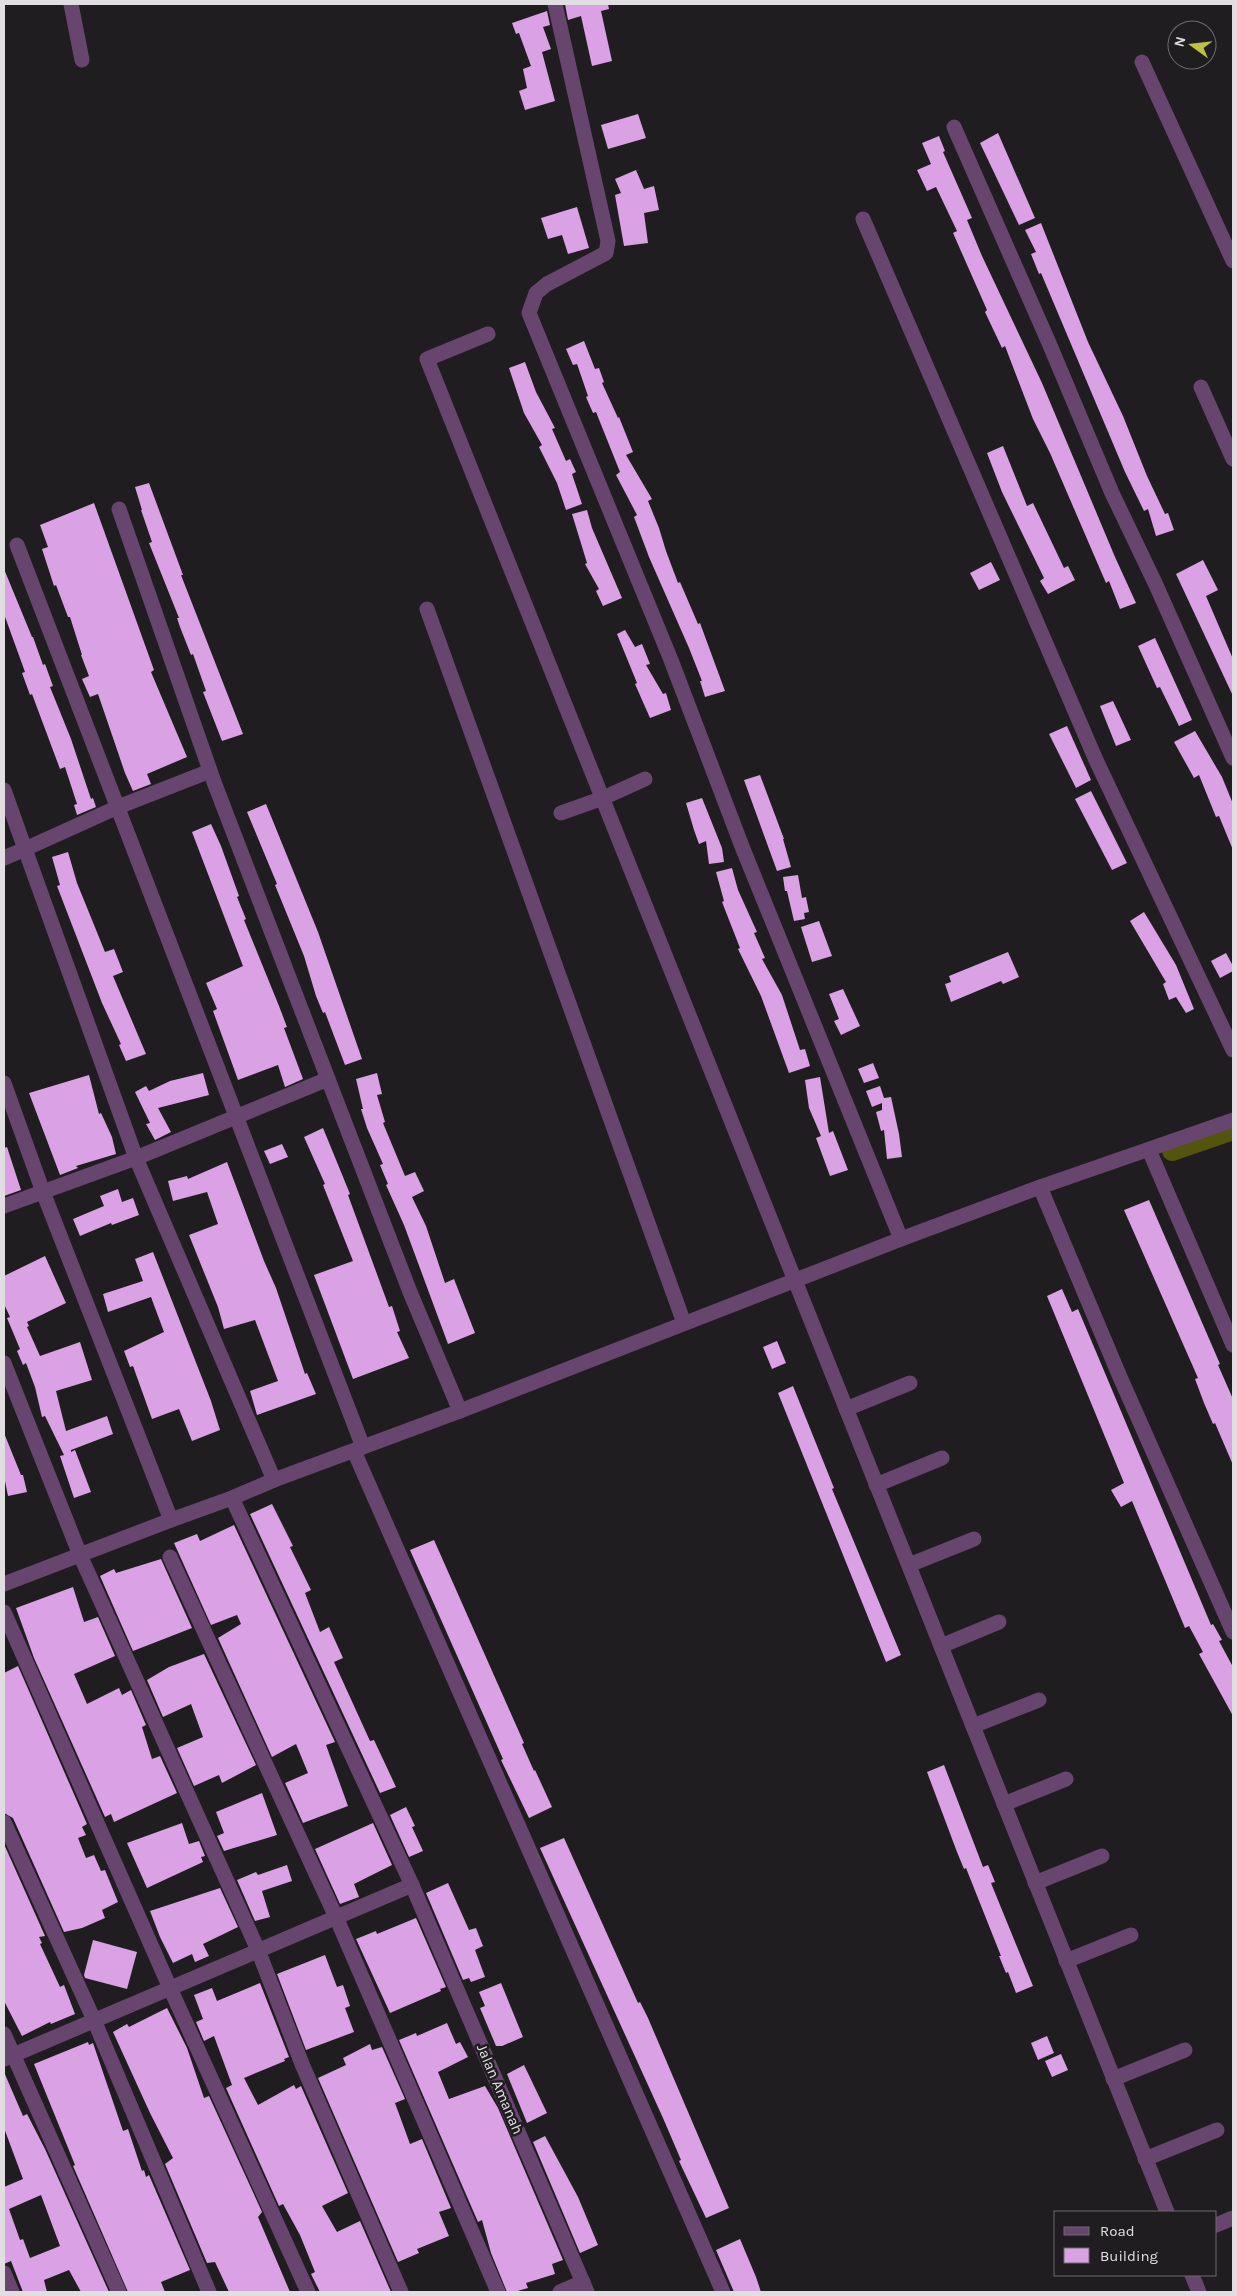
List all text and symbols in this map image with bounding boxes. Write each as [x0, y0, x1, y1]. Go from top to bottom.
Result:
north arrow [1167, 20, 1217, 70]
text: N [1170, 35, 1189, 49]
street label: Jalan Amanah [473, 2041, 527, 2137]
legend [1054, 2211, 1217, 2276]
text: Road [1100, 2222, 1135, 2240]
text: Building [1100, 2247, 1158, 2265]

